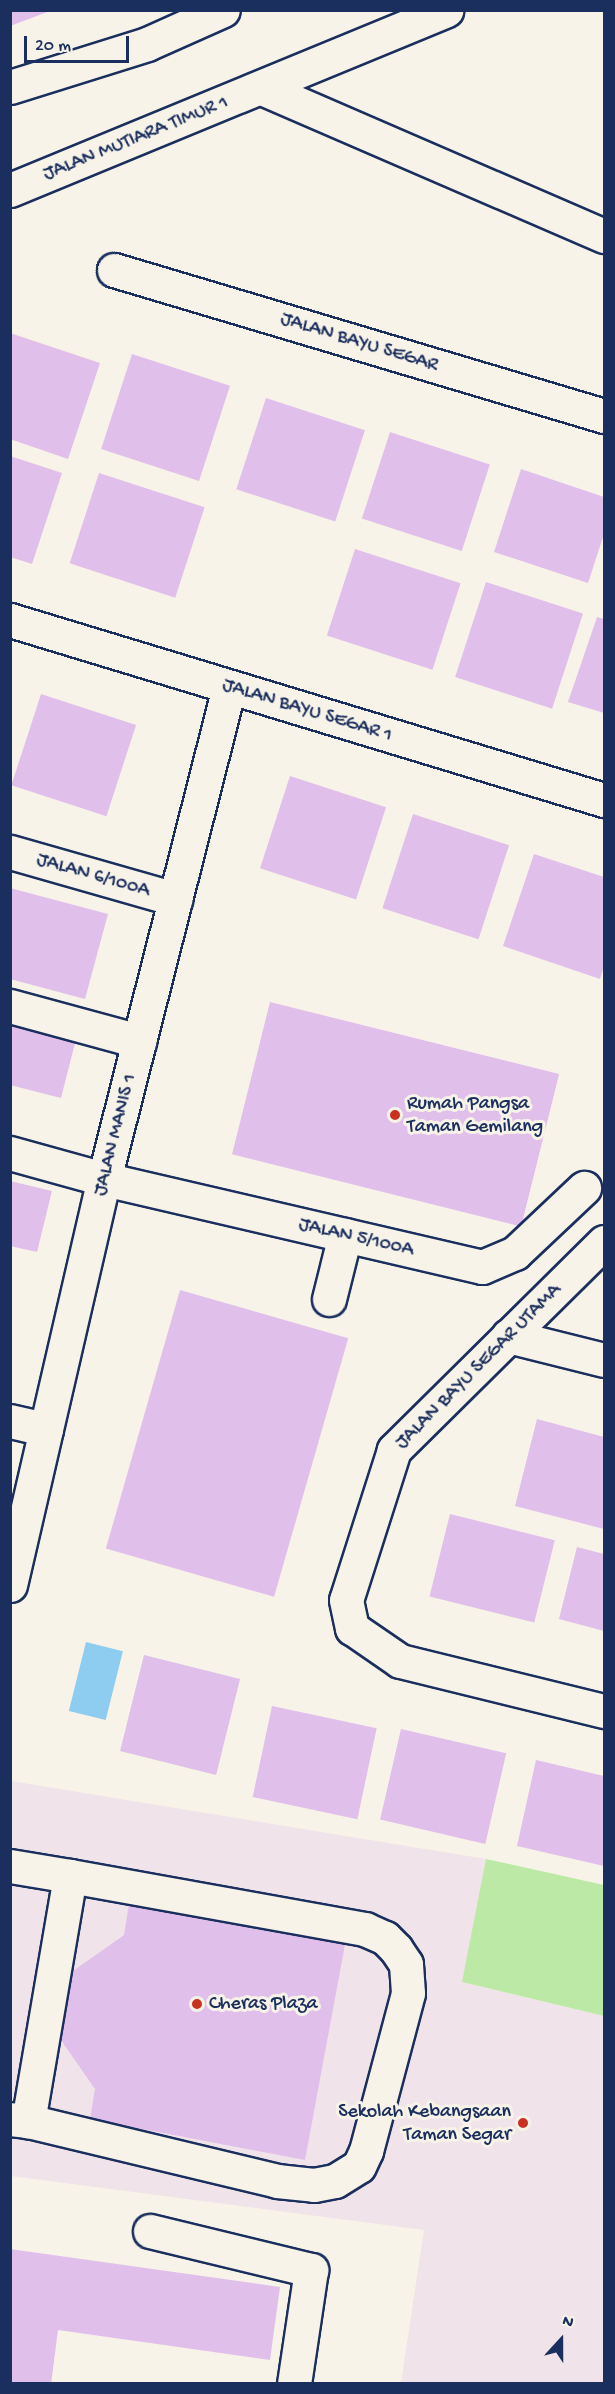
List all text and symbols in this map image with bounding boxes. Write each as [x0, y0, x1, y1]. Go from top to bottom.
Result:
scale bar [27, 24, 132, 62]
text: 20 m [35, 36, 71, 57]
street label: JALAN MUTIARA TIMUR 1 [40, 91, 232, 187]
street label: JALAN BAYU SEGAR [277, 308, 441, 378]
street label: JALAN BAYU SEGAR 1 [219, 674, 395, 748]
street label: JALAN 6/100A [34, 848, 152, 904]
street label: JALAN MANIS 1 [89, 1071, 143, 1199]
place label: Rumah Pangsa Taman Gemilang [407, 1092, 543, 1139]
marker: Rumah Pangsa Taman Gemilang [388, 1108, 402, 1122]
street label: JALAN 5/100A [296, 1213, 416, 1263]
street label: JALAN BAYU SEGAR UTAMA [391, 1279, 567, 1455]
place label: Cheras Plaza [209, 1992, 318, 2016]
marker: Cheras Plaza [190, 1997, 204, 2011]
place label: Sekolah Kebangsaan Taman Segar [338, 2100, 511, 2147]
marker: Sekolah Kebangsaan Taman Segar [516, 2116, 530, 2130]
north arrow [531, 2310, 591, 2370]
text: N [559, 2312, 576, 2333]

